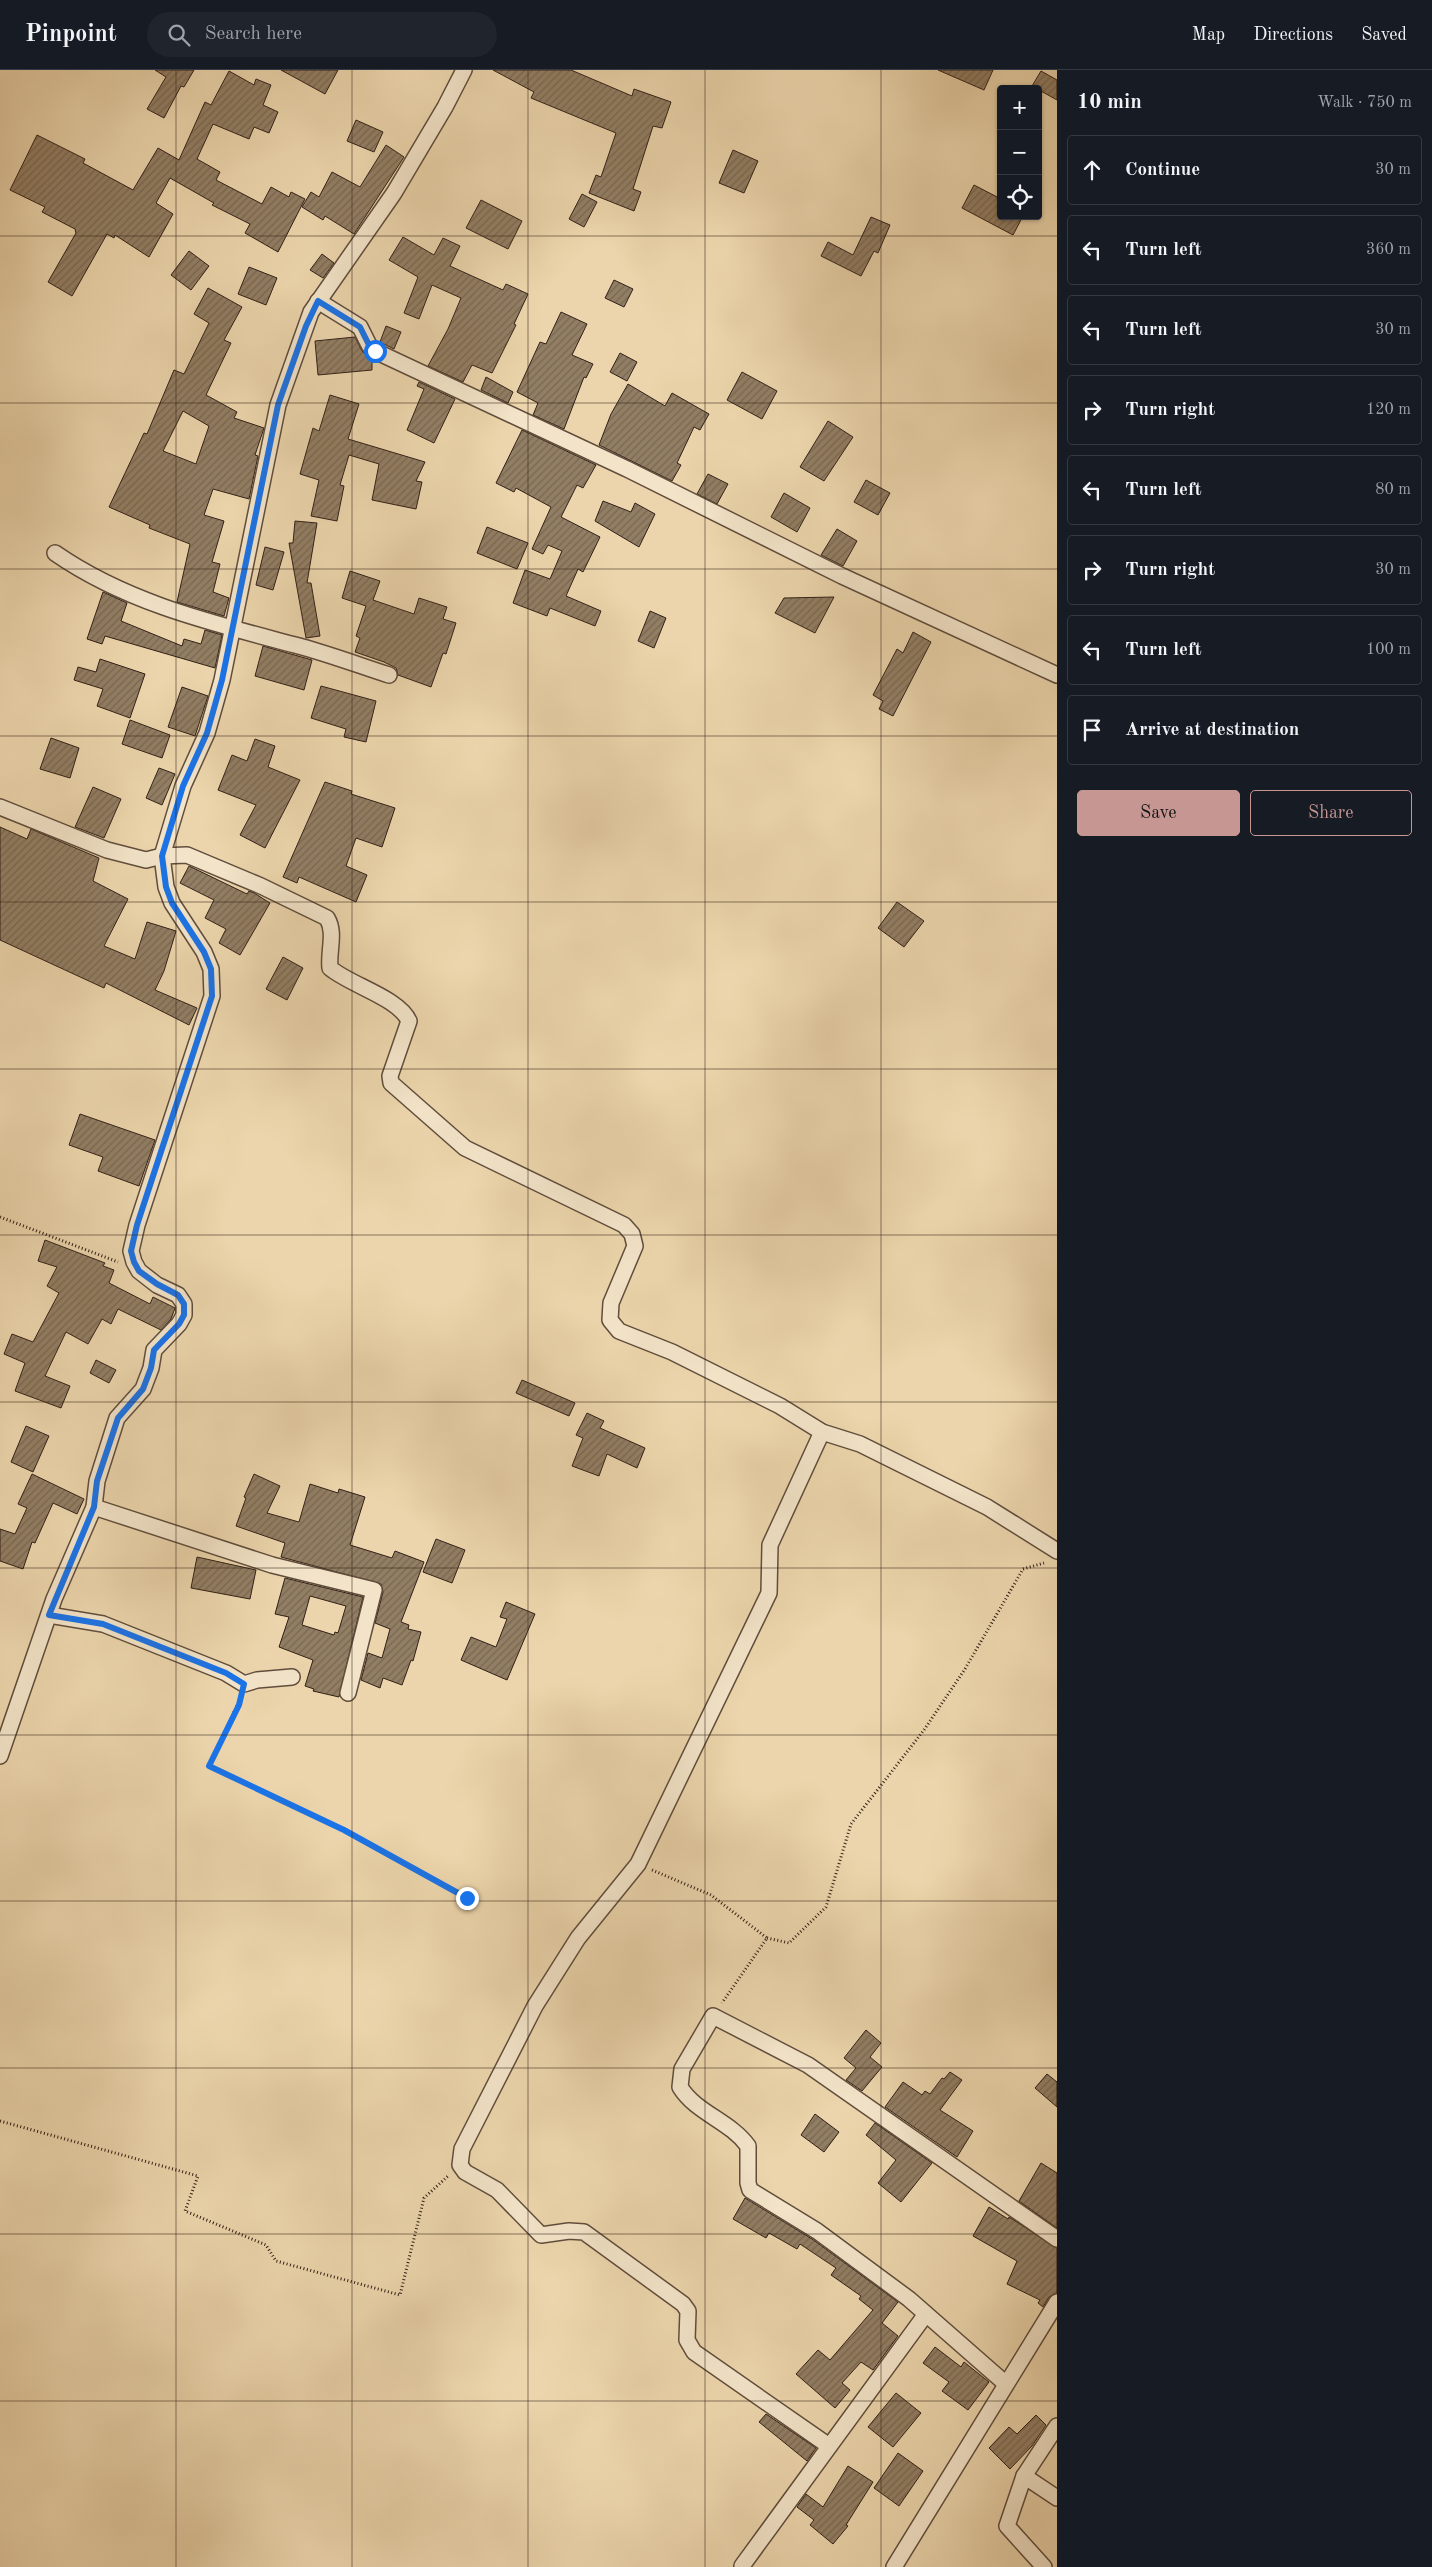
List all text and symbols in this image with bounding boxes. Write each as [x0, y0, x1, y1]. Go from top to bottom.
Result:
search box [147, 12, 497, 57]
icon: search [165, 21, 193, 49]
text: Pinpoint [25, 23, 117, 47]
text: Search here [205, 25, 302, 44]
text: Map [1192, 26, 1225, 44]
text: Directions [1253, 26, 1333, 44]
text: Saved [1361, 26, 1407, 44]
map controls [997, 85, 1042, 220]
button: + [997, 85, 1042, 130]
text: 10 min [1077, 92, 1142, 113]
text: Walk · 750 m [1317, 95, 1412, 111]
button: − [997, 130, 1042, 175]
icon: ahead [1078, 156, 1106, 184]
text: Continue [1125, 161, 1200, 180]
text: 30 m [1375, 162, 1411, 178]
button: locate [997, 175, 1042, 220]
icon: left [1078, 236, 1106, 264]
text: Turn left [1125, 241, 1202, 260]
text: 360 m [1366, 242, 1411, 258]
icon: left [1078, 316, 1106, 344]
text: Turn left [1125, 321, 1202, 340]
text: 30 m [1375, 322, 1411, 338]
route start [364, 340, 387, 363]
icon: right [1078, 396, 1106, 424]
text: Turn right [1125, 401, 1215, 420]
text: 120 m [1366, 402, 1411, 418]
icon: left [1078, 476, 1106, 504]
text: Turn left [1125, 481, 1202, 500]
text: 80 m [1375, 482, 1411, 498]
icon: right [1078, 556, 1106, 584]
text: Turn right [1125, 561, 1215, 580]
text: 30 m [1375, 562, 1411, 578]
icon: left [1078, 636, 1106, 664]
text: Turn left [1125, 641, 1202, 660]
text: 100 m [1366, 642, 1411, 658]
icon: arrive [1078, 716, 1106, 744]
text: Arrive at destination [1125, 721, 1299, 740]
button: Save [1077, 790, 1240, 836]
button: Share [1250, 790, 1412, 836]
route end [456, 1887, 479, 1910]

